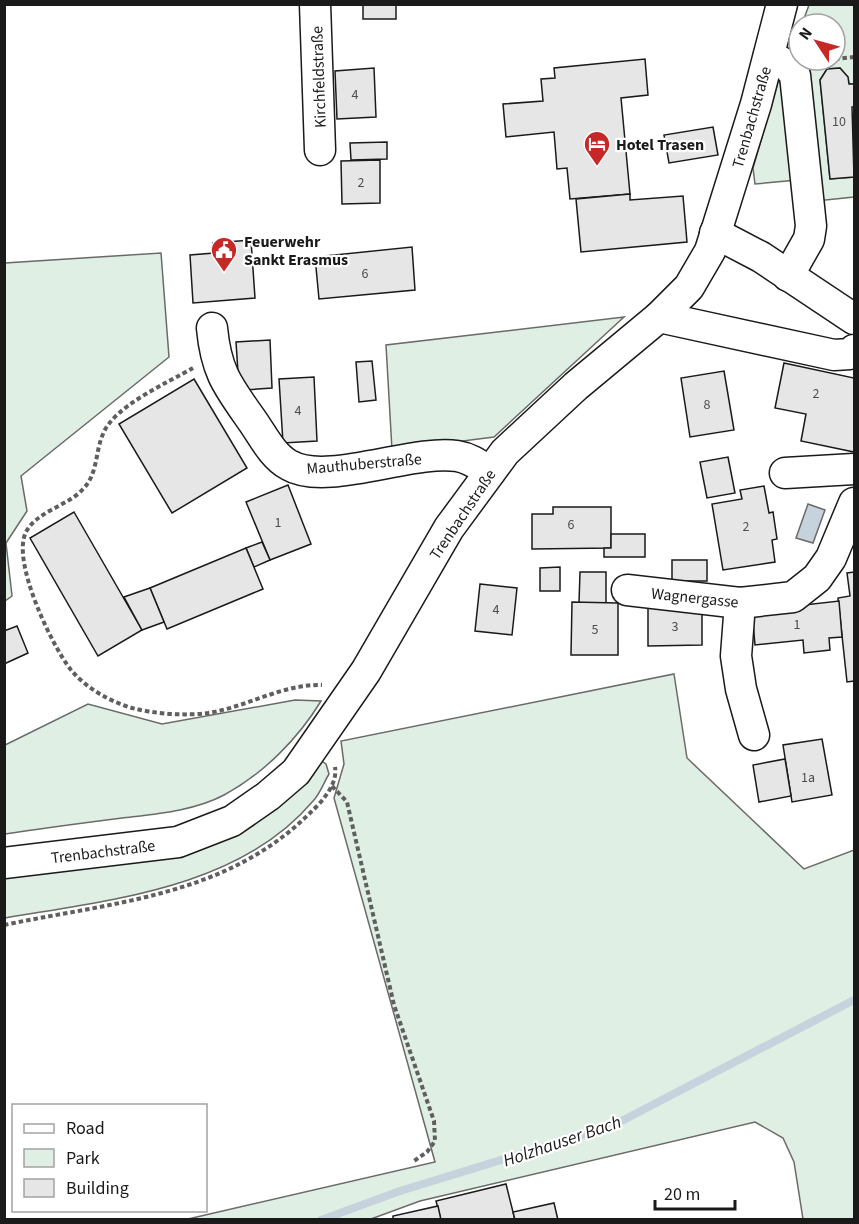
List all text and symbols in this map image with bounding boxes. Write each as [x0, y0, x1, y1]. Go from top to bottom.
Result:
north arrow [787, 12, 847, 72]
text: N [794, 23, 818, 45]
street label: Kirchfeldstraße [306, 25, 332, 128]
street label: Trenbachstraße [727, 64, 777, 171]
house number: 4 [352, 85, 359, 105]
house number: 10 [832, 112, 846, 132]
hotel icon: Hotel Trasen [582, 129, 612, 167]
place label: Hotel Trasen [616, 134, 704, 156]
house number: 2 [358, 173, 365, 193]
place label: Feuerwehr Sankt Erasmus [244, 231, 348, 271]
public building icon: Feuerwehr Sankt Erasmus [209, 235, 239, 273]
house number: 6 [362, 264, 369, 284]
house number: 2 [813, 384, 820, 404]
house number: 8 [704, 395, 711, 415]
house number: 4 [295, 401, 302, 421]
street label: Mauthuberstraße [306, 448, 423, 480]
street label: Trenbachstraße [424, 465, 501, 564]
house number: 1 [275, 513, 282, 533]
house number: 6 [568, 515, 575, 535]
house number: 2 [743, 517, 750, 537]
street label: Wagnergasse [650, 582, 740, 614]
house number: 4 [493, 600, 500, 620]
house number: 1 [794, 615, 801, 635]
house number: 3 [672, 617, 679, 637]
house number: 5 [592, 620, 599, 640]
house number: 1a [801, 768, 815, 788]
street label: Trenbachstraße [50, 835, 157, 869]
legend [12, 1104, 207, 1212]
water label: Holzhauser Bach [500, 1110, 625, 1173]
text: Road [66, 1116, 105, 1141]
text: Park [66, 1146, 100, 1171]
scale bar [655, 1173, 734, 1211]
text: Building [66, 1176, 129, 1201]
text: 20 m [664, 1182, 700, 1207]

